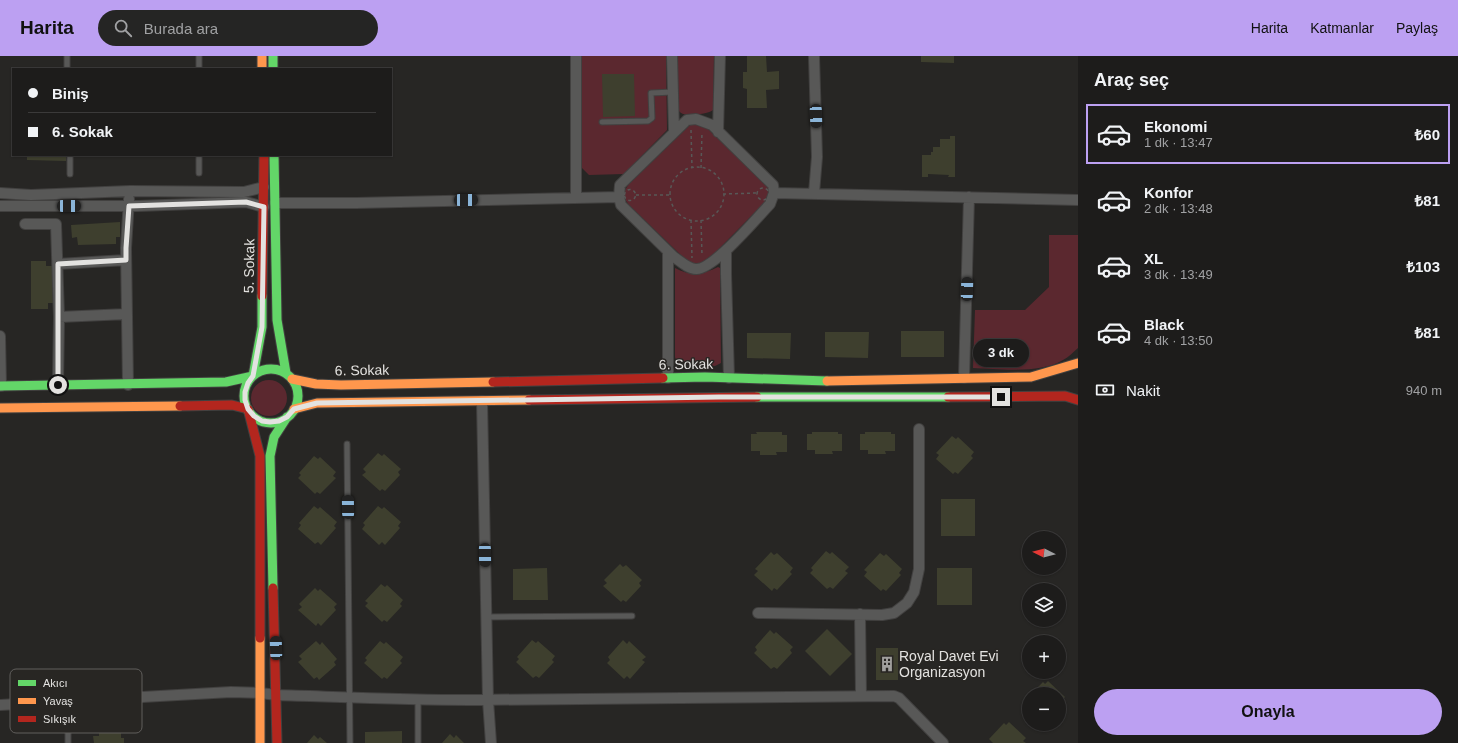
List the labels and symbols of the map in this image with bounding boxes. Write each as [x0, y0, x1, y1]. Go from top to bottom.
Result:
car [810, 104, 822, 128]
car [454, 194, 478, 206]
car [57, 200, 81, 212]
street label: 5. Sokak [241, 238, 257, 293]
car [961, 277, 973, 301]
callout: 3 dk [973, 339, 1029, 367]
street label: 6. Sokak [659, 356, 714, 372]
street label: 6. Sokak [335, 362, 390, 378]
route start [49, 376, 67, 394]
route end [992, 388, 1010, 406]
car [342, 495, 354, 519]
north arrow [1022, 531, 1066, 575]
car [479, 543, 491, 567]
car [270, 636, 282, 660]
place label: Royal Davet Evi Organizasyon [899, 648, 999, 680]
building icon: Royal Davet Evi Organizasyon [878, 655, 896, 673]
legend [10, 669, 142, 733]
text: Akıcı [43, 677, 67, 689]
text: Yavaş [43, 695, 73, 707]
text: Sıkışık [43, 713, 77, 725]

